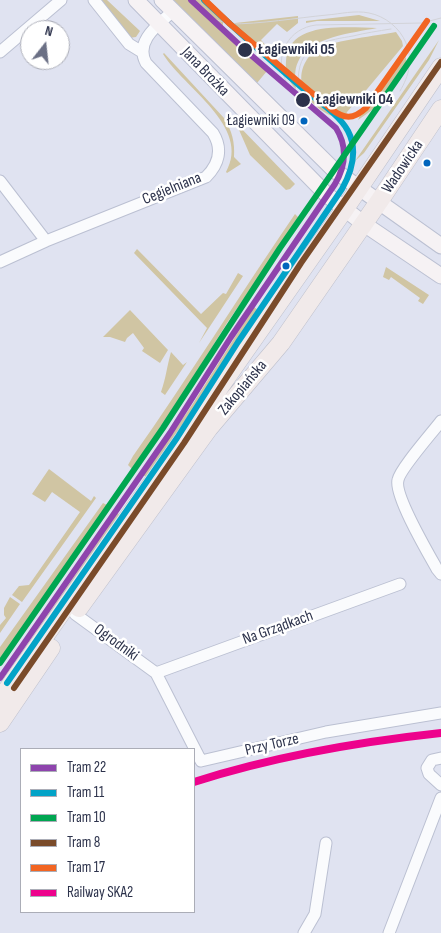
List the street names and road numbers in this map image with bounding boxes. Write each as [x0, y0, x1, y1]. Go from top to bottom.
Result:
street label: Jana Brożka [177, 43, 233, 101]
street label: Wadowicka [378, 137, 428, 197]
street label: Cegielniana [140, 169, 204, 209]
street label: Zakopiańska [215, 357, 271, 419]
street label: Na Grządkach [240, 606, 316, 650]
street label: Ogrodniki [90, 620, 142, 666]
street label: Przy Torze [243, 730, 301, 760]

